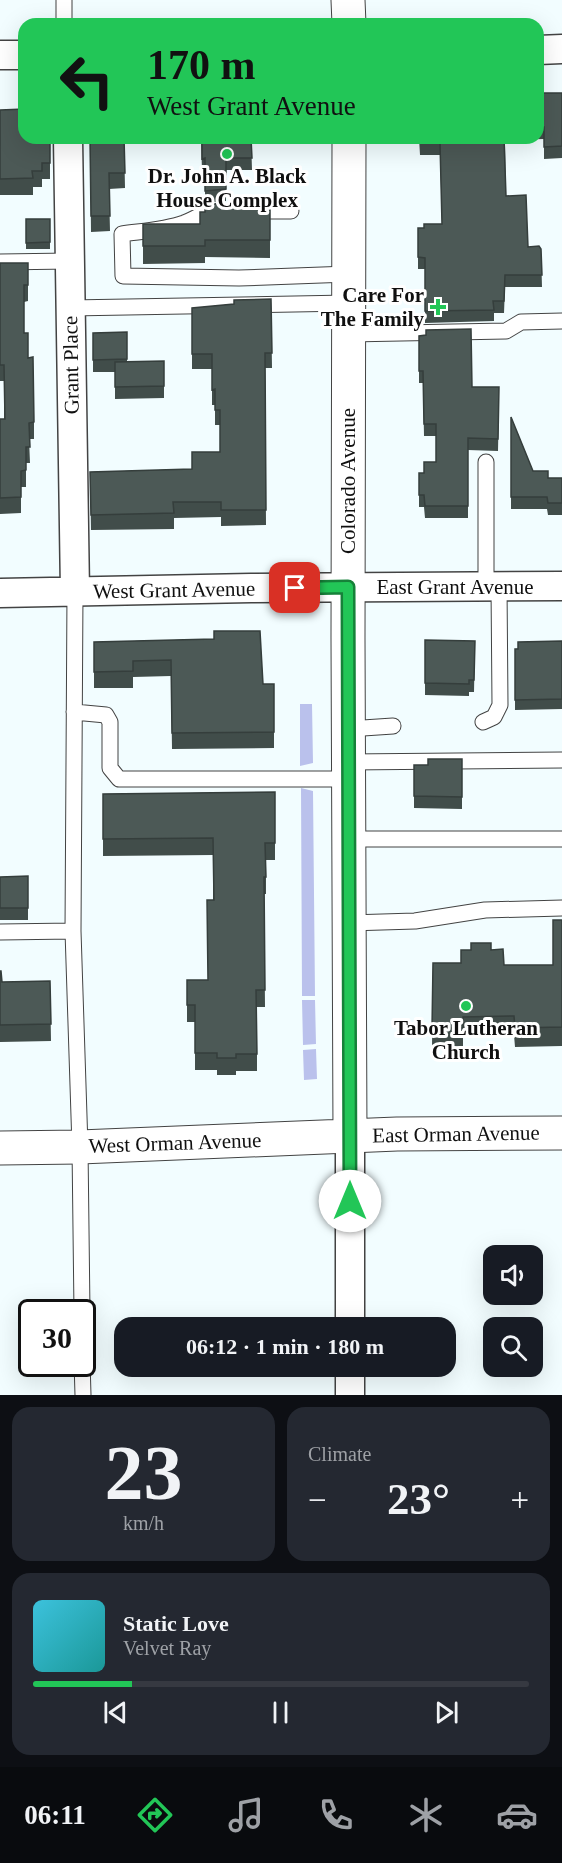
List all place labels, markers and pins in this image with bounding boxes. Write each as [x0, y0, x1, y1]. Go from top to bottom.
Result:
marker: Dr. John A. Black House Complex [220, 147, 234, 161]
place label: Dr. John A. Black House Complex [148, 164, 307, 212]
place label: Care For The Family [321, 283, 424, 331]
marker: Care For The Family [429, 298, 447, 316]
pin [269, 562, 320, 613]
marker: Tabor Lutheran Church [459, 999, 473, 1013]
place label: Tabor Lutheran Church [394, 1016, 538, 1064]

